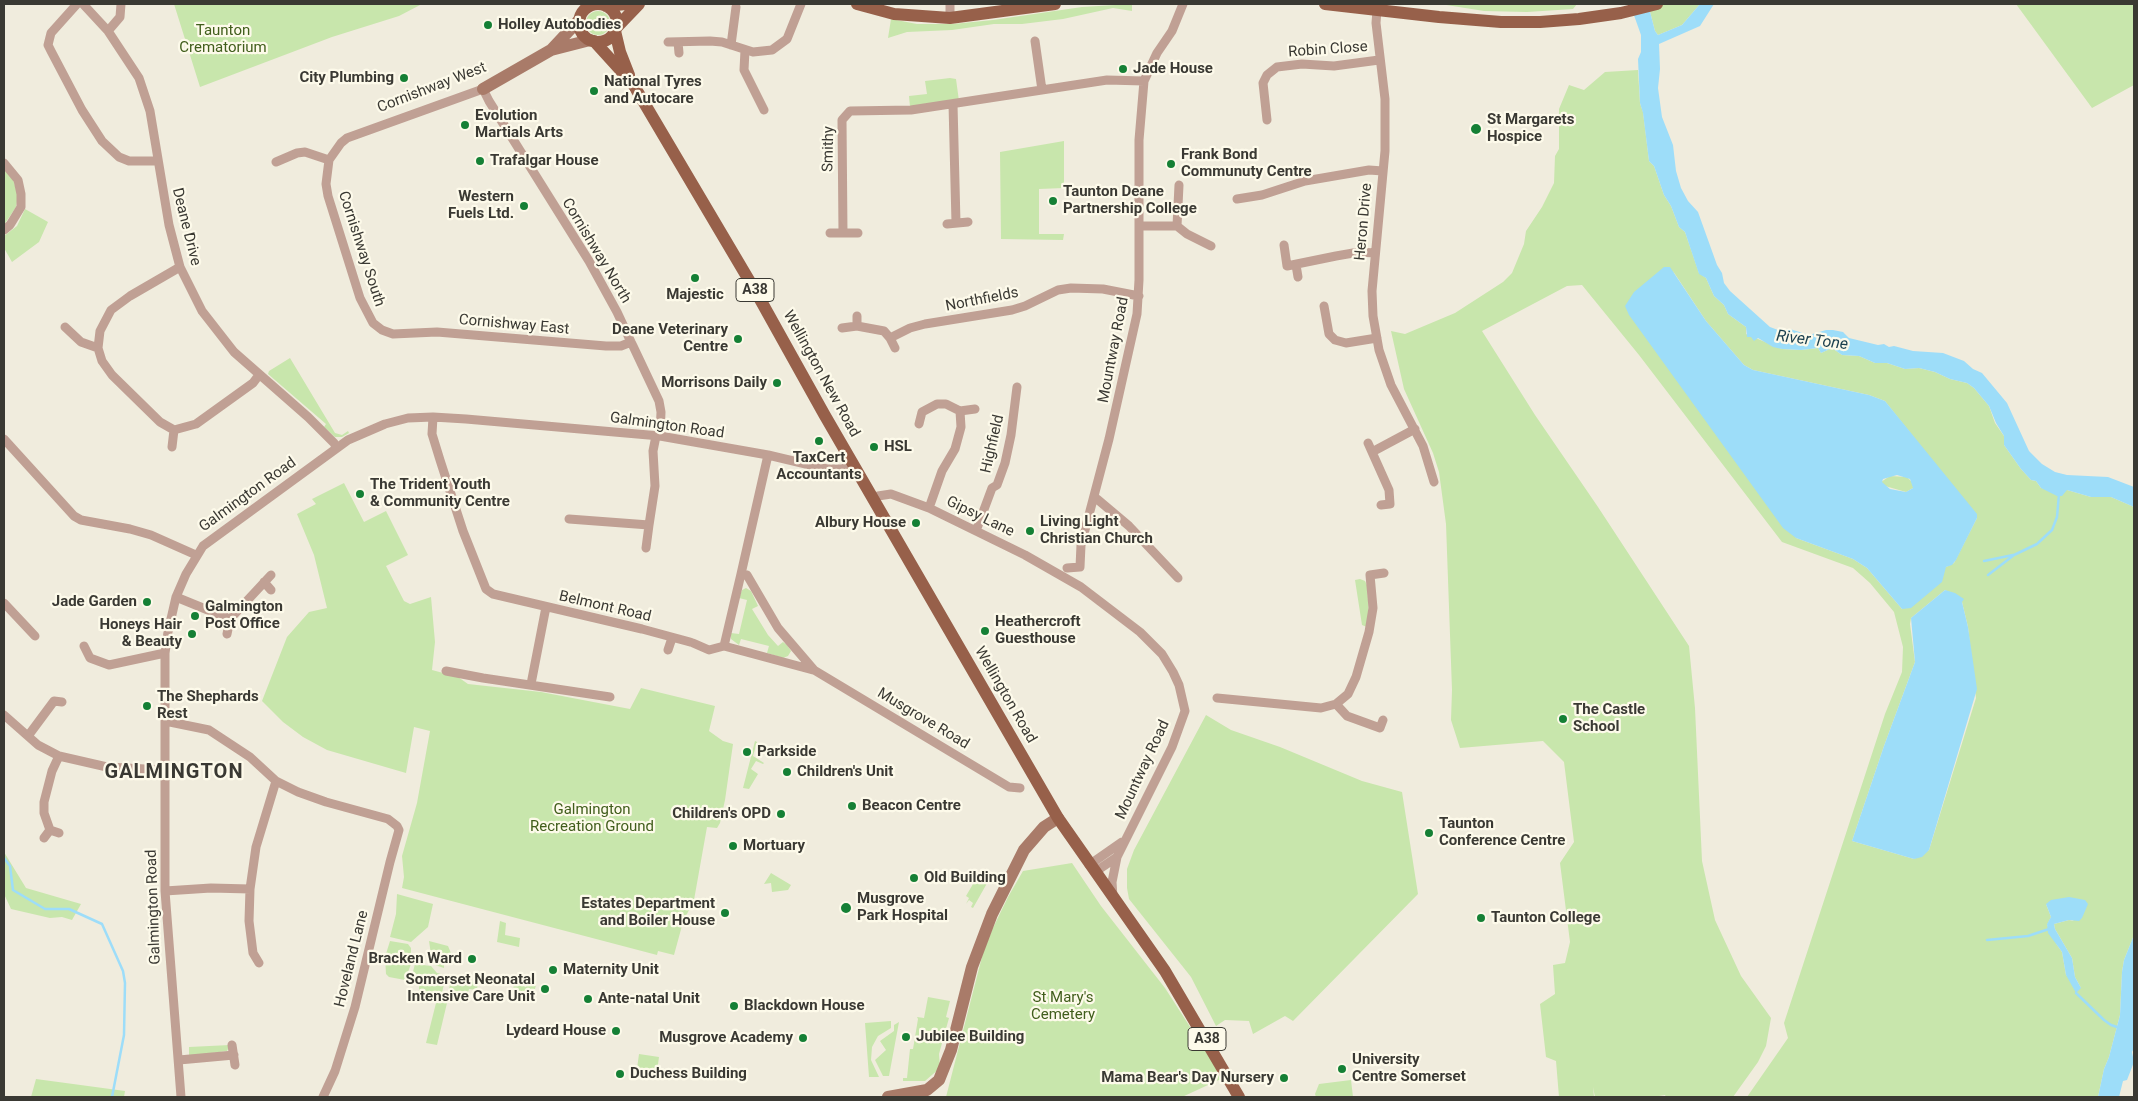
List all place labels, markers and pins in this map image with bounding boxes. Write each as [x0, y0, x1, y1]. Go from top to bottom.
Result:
place label: Holley Autobodies [498, 16, 621, 34]
marker: Holley Autobodies [482, 19, 494, 31]
place label: Jade House [1133, 60, 1213, 78]
marker: Jade House [1117, 63, 1129, 75]
place label: City Plumbing [299, 69, 394, 87]
marker: City Plumbing [398, 72, 410, 84]
place label: National Tyres and Autocare [604, 73, 702, 108]
marker: National Tyres and Autocare [588, 85, 600, 97]
place label: Evolution Martials Arts [475, 107, 563, 142]
place label: St Margarets Hospice [1487, 111, 1574, 146]
marker: Evolution Martials Arts [459, 119, 471, 131]
marker: St Margarets Hospice [1469, 122, 1483, 136]
place label: Frank Bond Communuty Centre [1181, 146, 1312, 181]
place label: Trafalgar House [490, 152, 599, 170]
marker: Trafalgar House [474, 155, 486, 167]
marker: Frank Bond Communuty Centre [1165, 158, 1177, 170]
place label: Taunton Deane Partnership College [1063, 183, 1197, 218]
place label: Western Fuels Ltd. [448, 188, 514, 223]
marker: Taunton Deane Partnership College [1047, 195, 1059, 207]
marker: Western Fuels Ltd. [518, 200, 530, 212]
marker: Majestic [689, 272, 701, 284]
place label: Majestic [666, 286, 724, 304]
place label: Deane Veterinary Centre [612, 321, 728, 356]
marker: Deane Veterinary Centre [732, 333, 744, 345]
place label: Morrisons Daily [661, 374, 767, 392]
marker: Morrisons Daily [771, 377, 783, 389]
marker: TaxCert Accountants [813, 435, 825, 447]
place label: HSL [884, 438, 912, 456]
marker: HSL [868, 441, 880, 453]
place label: TaxCert Accountants [776, 449, 862, 484]
place label: The Trident Youth & Community Centre [370, 476, 510, 511]
marker: The Trident Youth & Community Centre [354, 488, 366, 500]
place label: Living Light Christian Church [1040, 513, 1153, 548]
place label: Albury House [815, 514, 906, 532]
marker: Albury House [910, 517, 922, 529]
marker: Living Light Christian Church [1024, 525, 1036, 537]
place label: Jade Garden [52, 593, 137, 611]
marker: Jade Garden [141, 596, 153, 608]
place label: Galmington Post Office [205, 598, 283, 633]
marker: Galmington Post Office [189, 610, 201, 622]
place label: Heathercroft Guesthouse [995, 613, 1081, 648]
place label: Honeys Hair & Beauty [99, 616, 182, 651]
marker: Heathercroft Guesthouse [979, 625, 991, 637]
marker: Honeys Hair & Beauty [186, 628, 198, 640]
place label: The Shephards Rest [157, 688, 259, 723]
marker: The Shephards Rest [141, 700, 153, 712]
place label: The Castle School [1573, 701, 1645, 736]
marker: The Castle School [1557, 713, 1569, 725]
place label: Parkside [757, 743, 816, 761]
marker: Parkside [741, 746, 753, 758]
place label: Children's Unit [797, 763, 893, 781]
marker: Children's Unit [781, 766, 793, 778]
place label: Beacon Centre [862, 797, 961, 815]
marker: Beacon Centre [846, 800, 858, 812]
place label: Children's OPD [672, 805, 771, 823]
marker: Children's OPD [775, 808, 787, 820]
place label: Taunton Conference Centre [1439, 815, 1565, 850]
marker: Taunton Conference Centre [1423, 827, 1435, 839]
place label: Mortuary [743, 837, 805, 855]
marker: Mortuary [727, 840, 739, 852]
place label: Old Building [924, 869, 1006, 887]
marker: Old Building [908, 872, 920, 884]
place label: Musgrove Park Hospital [857, 890, 948, 925]
place label: Estates Department and Boiler House [581, 895, 715, 930]
marker: Musgrove Park Hospital [839, 901, 853, 915]
marker: Estates Department and Boiler House [719, 907, 731, 919]
place label: Taunton College [1491, 909, 1601, 927]
marker: Taunton College [1475, 912, 1487, 924]
place label: Bracken Ward [369, 950, 462, 968]
marker: Bracken Ward [466, 953, 478, 965]
place label: Maternity Unit [563, 961, 659, 979]
marker: Maternity Unit [547, 964, 559, 976]
place label: Somerset Neonatal Intensive Care Unit [405, 971, 535, 1006]
marker: Somerset Neonatal Intensive Care Unit [539, 983, 551, 995]
place label: Ante-natal Unit [598, 990, 700, 1008]
marker: Ante-natal Unit [582, 993, 594, 1005]
place label: Blackdown House [744, 997, 865, 1015]
marker: Blackdown House [728, 1000, 740, 1012]
place label: Lydeard House [506, 1022, 606, 1040]
marker: Lydeard House [610, 1025, 622, 1037]
place label: Jubilee Building [916, 1028, 1024, 1046]
place label: Musgrove Academy [659, 1029, 793, 1047]
marker: Jubilee Building [900, 1031, 912, 1043]
marker: Musgrove Academy [797, 1032, 809, 1044]
place label: University Centre Somerset [1352, 1051, 1466, 1086]
marker: University Centre Somerset [1336, 1063, 1348, 1075]
place label: Duchess Building [630, 1065, 747, 1083]
marker: Duchess Building [614, 1068, 626, 1080]
place label: Mama Bear's Day Nursery [1101, 1069, 1274, 1087]
marker: Mama Bear's Day Nursery [1278, 1072, 1290, 1084]

